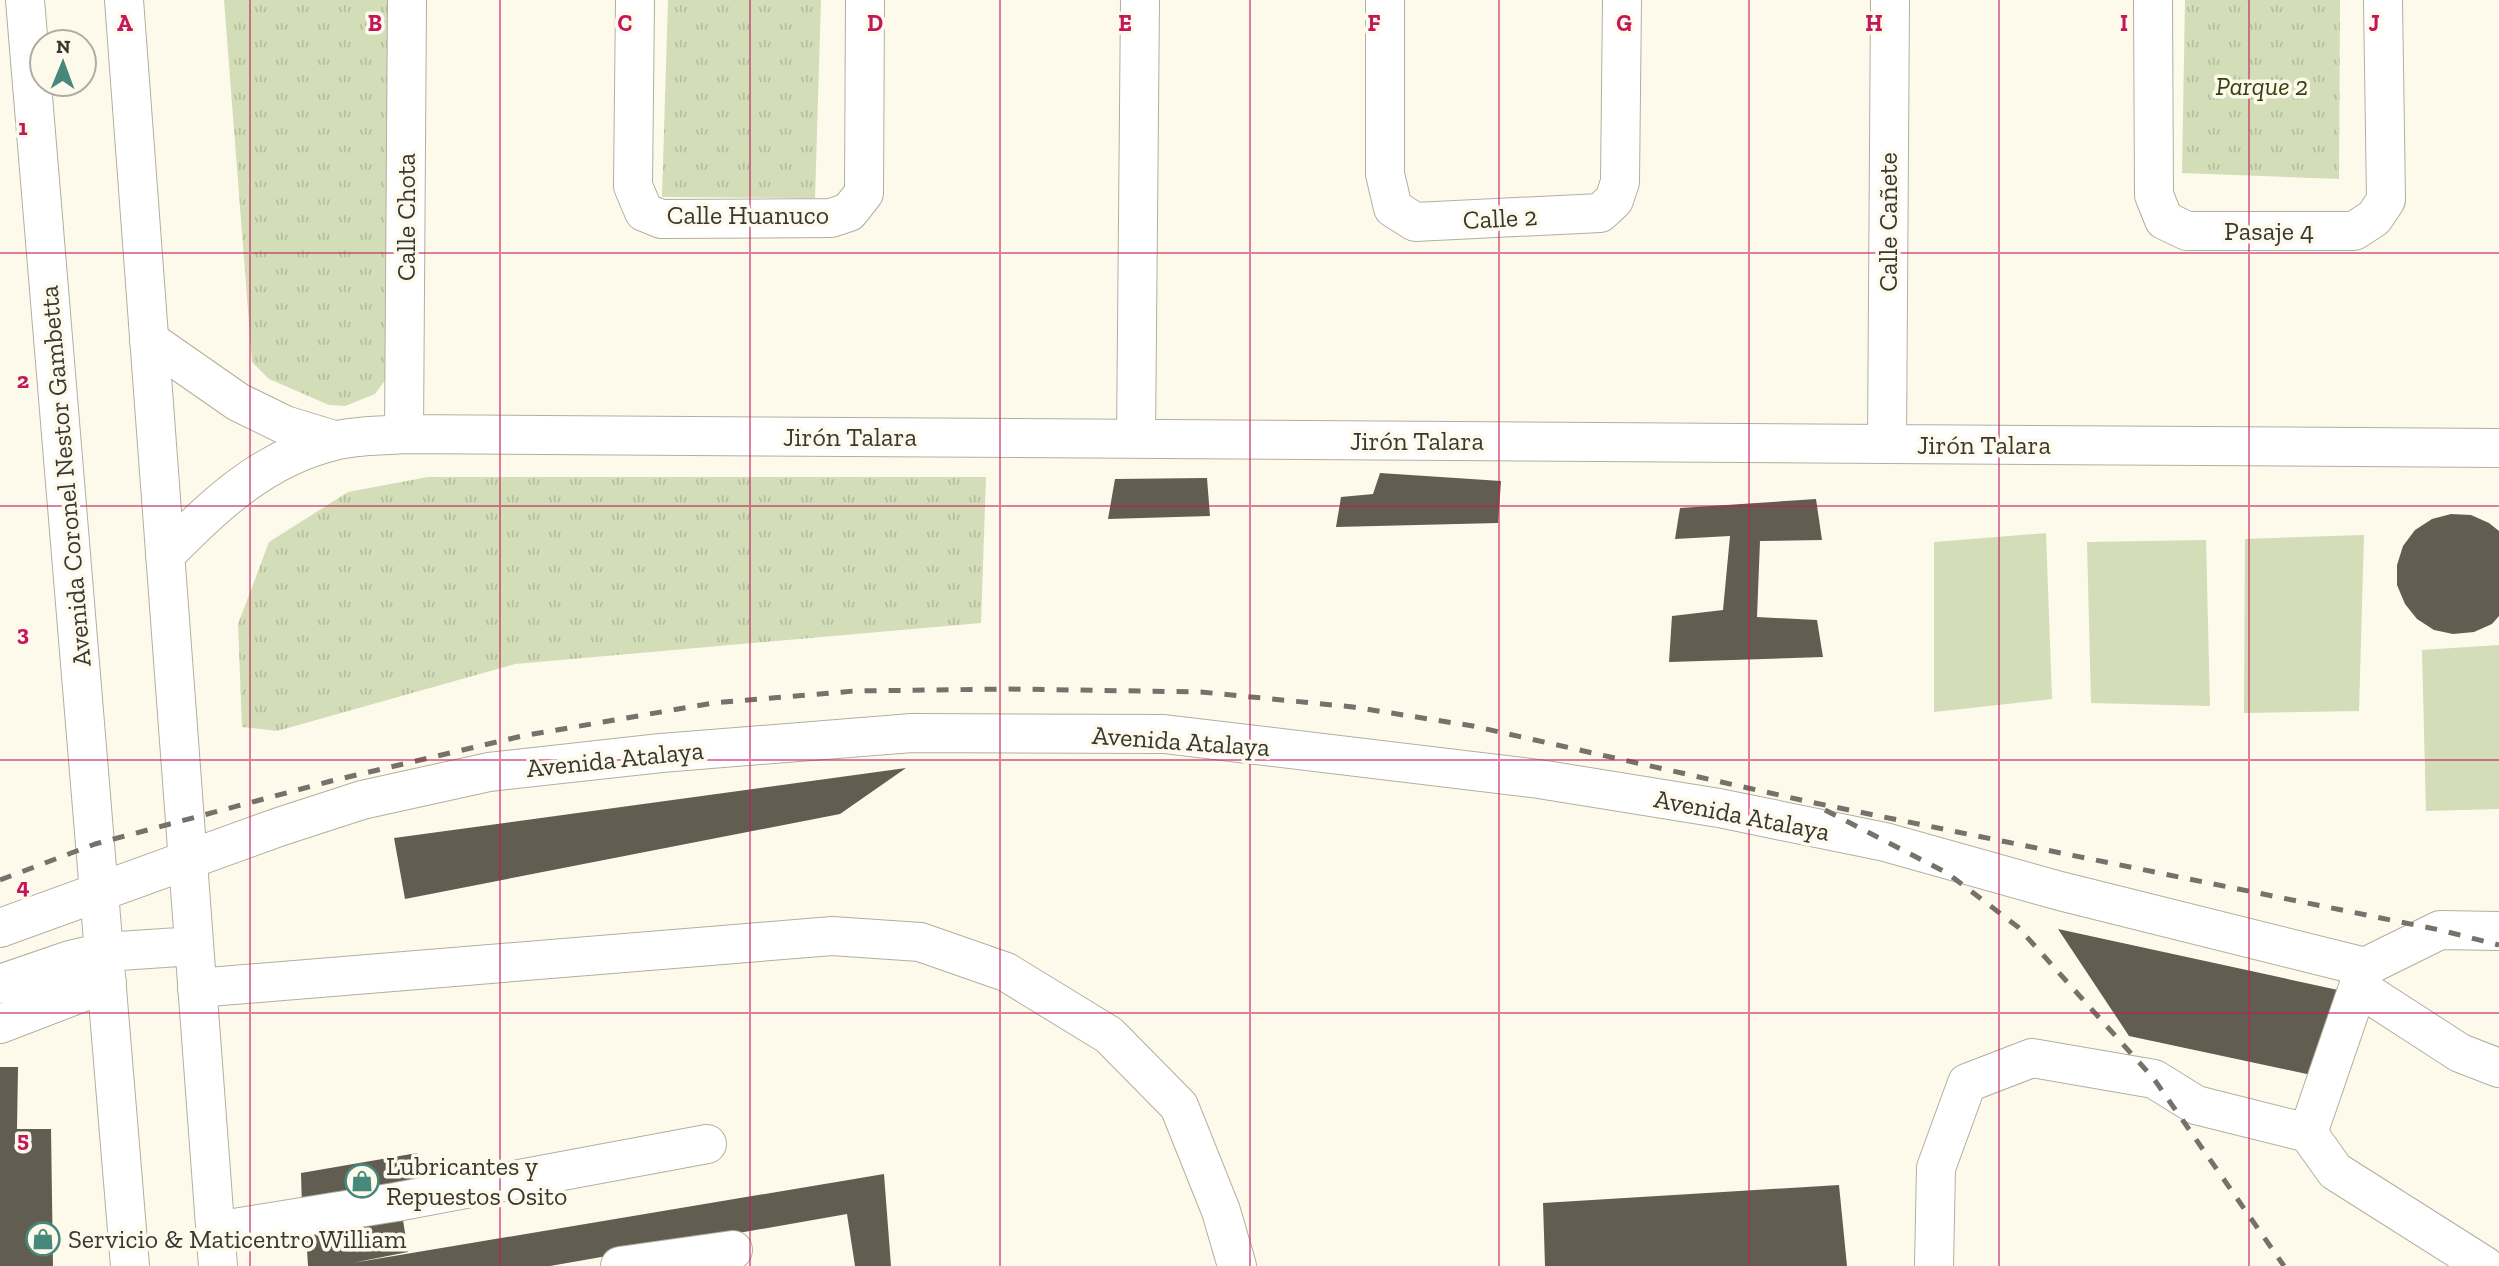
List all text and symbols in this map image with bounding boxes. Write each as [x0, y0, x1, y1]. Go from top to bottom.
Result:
text: A [117, 9, 133, 37]
text: B [368, 9, 382, 37]
text: C [618, 9, 632, 37]
text: D [867, 9, 883, 37]
text: E [1118, 9, 1132, 37]
text: F [1367, 9, 1381, 37]
text: G [1616, 9, 1632, 37]
text: H [1865, 9, 1883, 37]
text: I [2120, 9, 2128, 37]
text: J [2368, 9, 2380, 37]
north arrow [28, 28, 98, 98]
text: N [56, 35, 71, 58]
park label: Parque 2 [2216, 70, 2308, 102]
text: 1 [18, 113, 28, 141]
street label: Calle Chota [390, 152, 422, 281]
street label: Calle Cañete [1872, 152, 1904, 292]
street label: Calle Huanuco [667, 199, 829, 231]
street label: Calle 2 [1462, 200, 1538, 236]
street label: Pasaje 4 [2224, 215, 2314, 247]
street label: Avenida Coronel Nestor Gambetta [32, 284, 98, 668]
text: 2 [17, 366, 29, 394]
street label: Jirón Talara [783, 421, 918, 453]
street label: Jirón Talara [1350, 425, 1485, 457]
street label: Jirón Talara [1917, 429, 2052, 461]
text: 3 [17, 619, 29, 647]
street label: Avenida Atalaya [1091, 719, 1271, 763]
street label: Avenida Atalaya [525, 734, 706, 784]
street label: Avenida Atalaya [1651, 782, 1833, 848]
text: 4 [16, 872, 30, 900]
text: 5 [17, 1125, 29, 1153]
place label: Lubricantes y Repuestos Osito [386, 1150, 567, 1212]
shop icon: Lubricantes y Repuestos Osito [343, 1162, 381, 1200]
shop icon: Servicio & Maticentro William [24, 1220, 62, 1258]
place label: Servicio & Maticentro William [68, 1223, 407, 1255]

